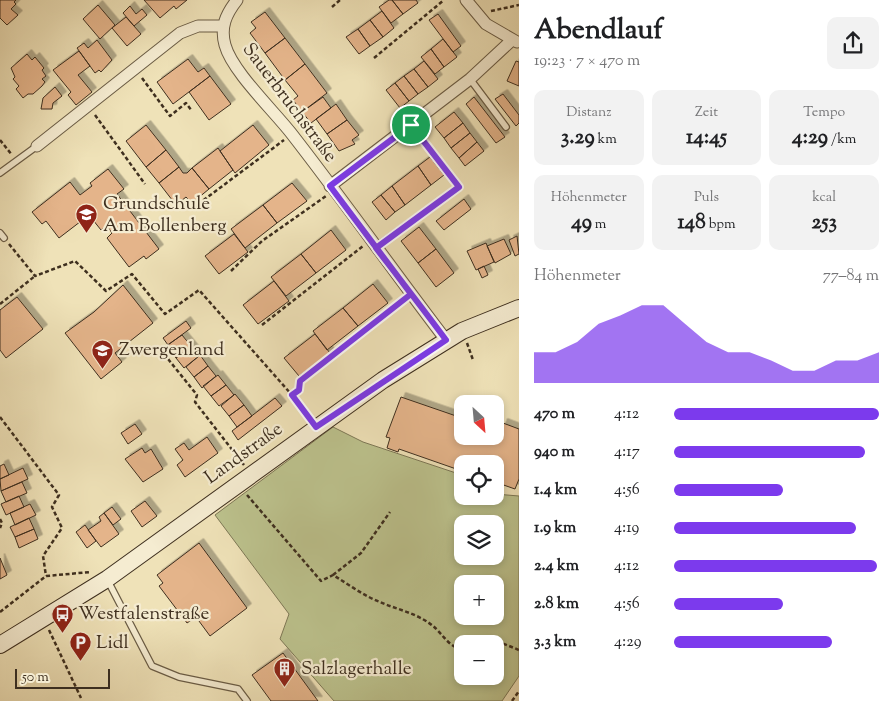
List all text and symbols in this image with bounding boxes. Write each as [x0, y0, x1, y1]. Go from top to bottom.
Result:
text: Abendlauf [534, 11, 663, 51]
button: share [827, 17, 879, 69]
street label: Sauerbruchstraße [235, 38, 343, 168]
text: 19:23 · 7 × 470 m [534, 50, 640, 73]
text: Distanz [566, 103, 612, 123]
text: Zeit [695, 103, 718, 123]
text: Tempo [803, 103, 845, 123]
pin [390, 104, 432, 146]
icon: arrive [397, 111, 425, 139]
text: 3.29 [561, 123, 595, 153]
text: 14:45 [686, 123, 727, 153]
text: 4:29 [792, 123, 828, 153]
text: km [595, 130, 617, 150]
text: /km [828, 130, 856, 150]
text: Höhenmeter [551, 188, 627, 208]
text: Puls [694, 188, 719, 208]
text: kcal [812, 188, 836, 208]
place label: Grundschule Am Bollenberg [103, 191, 226, 240]
school or university icon: Grundschule Am Bollenberg [75, 203, 99, 234]
text: 49 [571, 208, 592, 238]
text: 148 [677, 208, 706, 238]
text: 253 [811, 208, 837, 238]
text: m [592, 215, 606, 235]
text: bpm [706, 215, 736, 235]
text: Höhenmeter [534, 265, 621, 288]
text: 77–84 m [823, 265, 879, 288]
place label: Zwergenland [119, 337, 224, 364]
school or university icon: Zwergenland [91, 338, 115, 369]
north arrow [454, 395, 504, 445]
map controls [454, 395, 504, 685]
text: 470 m [534, 403, 575, 426]
text: 4:12 [614, 403, 639, 426]
street label: Landstraße [199, 416, 289, 492]
text: 940 m [534, 441, 575, 464]
text: 4:17 [614, 441, 640, 464]
button: locate [454, 455, 504, 505]
text: 1.4 km [534, 479, 577, 502]
text: 4:56 [614, 479, 640, 502]
button: layers [454, 515, 504, 565]
text: 1.9 km [534, 517, 576, 540]
text: 4:19 [614, 517, 639, 540]
text: 2.4 km [534, 555, 579, 578]
text: 4:12 [614, 555, 639, 578]
button: + [454, 575, 504, 625]
text: 2.8 km [534, 593, 579, 616]
text: 4:56 [614, 593, 640, 616]
place label: Westfalenstraße [78, 601, 209, 628]
bus stop icon: Westfalenstraße [50, 602, 74, 633]
place label: Lidl [96, 630, 129, 657]
parking icon: Lidl [68, 631, 92, 662]
text: 3.3 km [534, 631, 576, 654]
text: 4:29 [614, 631, 642, 654]
button: − [454, 635, 504, 685]
place label: Salzlagerhalle [301, 656, 412, 683]
building icon: Salzlagerhalle [273, 657, 297, 688]
scale bar [15, 666, 110, 689]
text: 50 m [22, 668, 49, 688]

